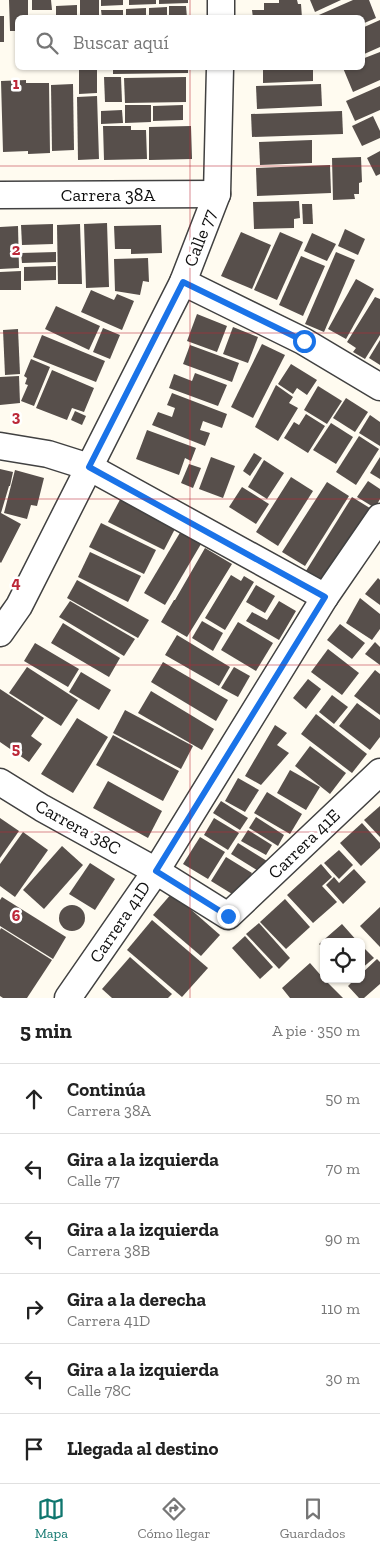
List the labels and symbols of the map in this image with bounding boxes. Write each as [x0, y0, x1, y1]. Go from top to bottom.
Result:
text: 1 [13, 74, 20, 93]
street label: Carrera 38A [61, 184, 156, 206]
street label: Calle 77 [179, 206, 221, 270]
text: 2 [12, 240, 21, 259]
route start [293, 330, 316, 353]
text: 3 [12, 407, 21, 426]
text: 4 [11, 573, 21, 592]
text: 5 [12, 739, 20, 758]
street label: Carrera 38C [31, 795, 125, 859]
street label: Carrera 41E [263, 804, 345, 884]
street label: Carrera 41D [85, 877, 155, 967]
route end [217, 905, 240, 928]
text: 6 [12, 906, 21, 925]

